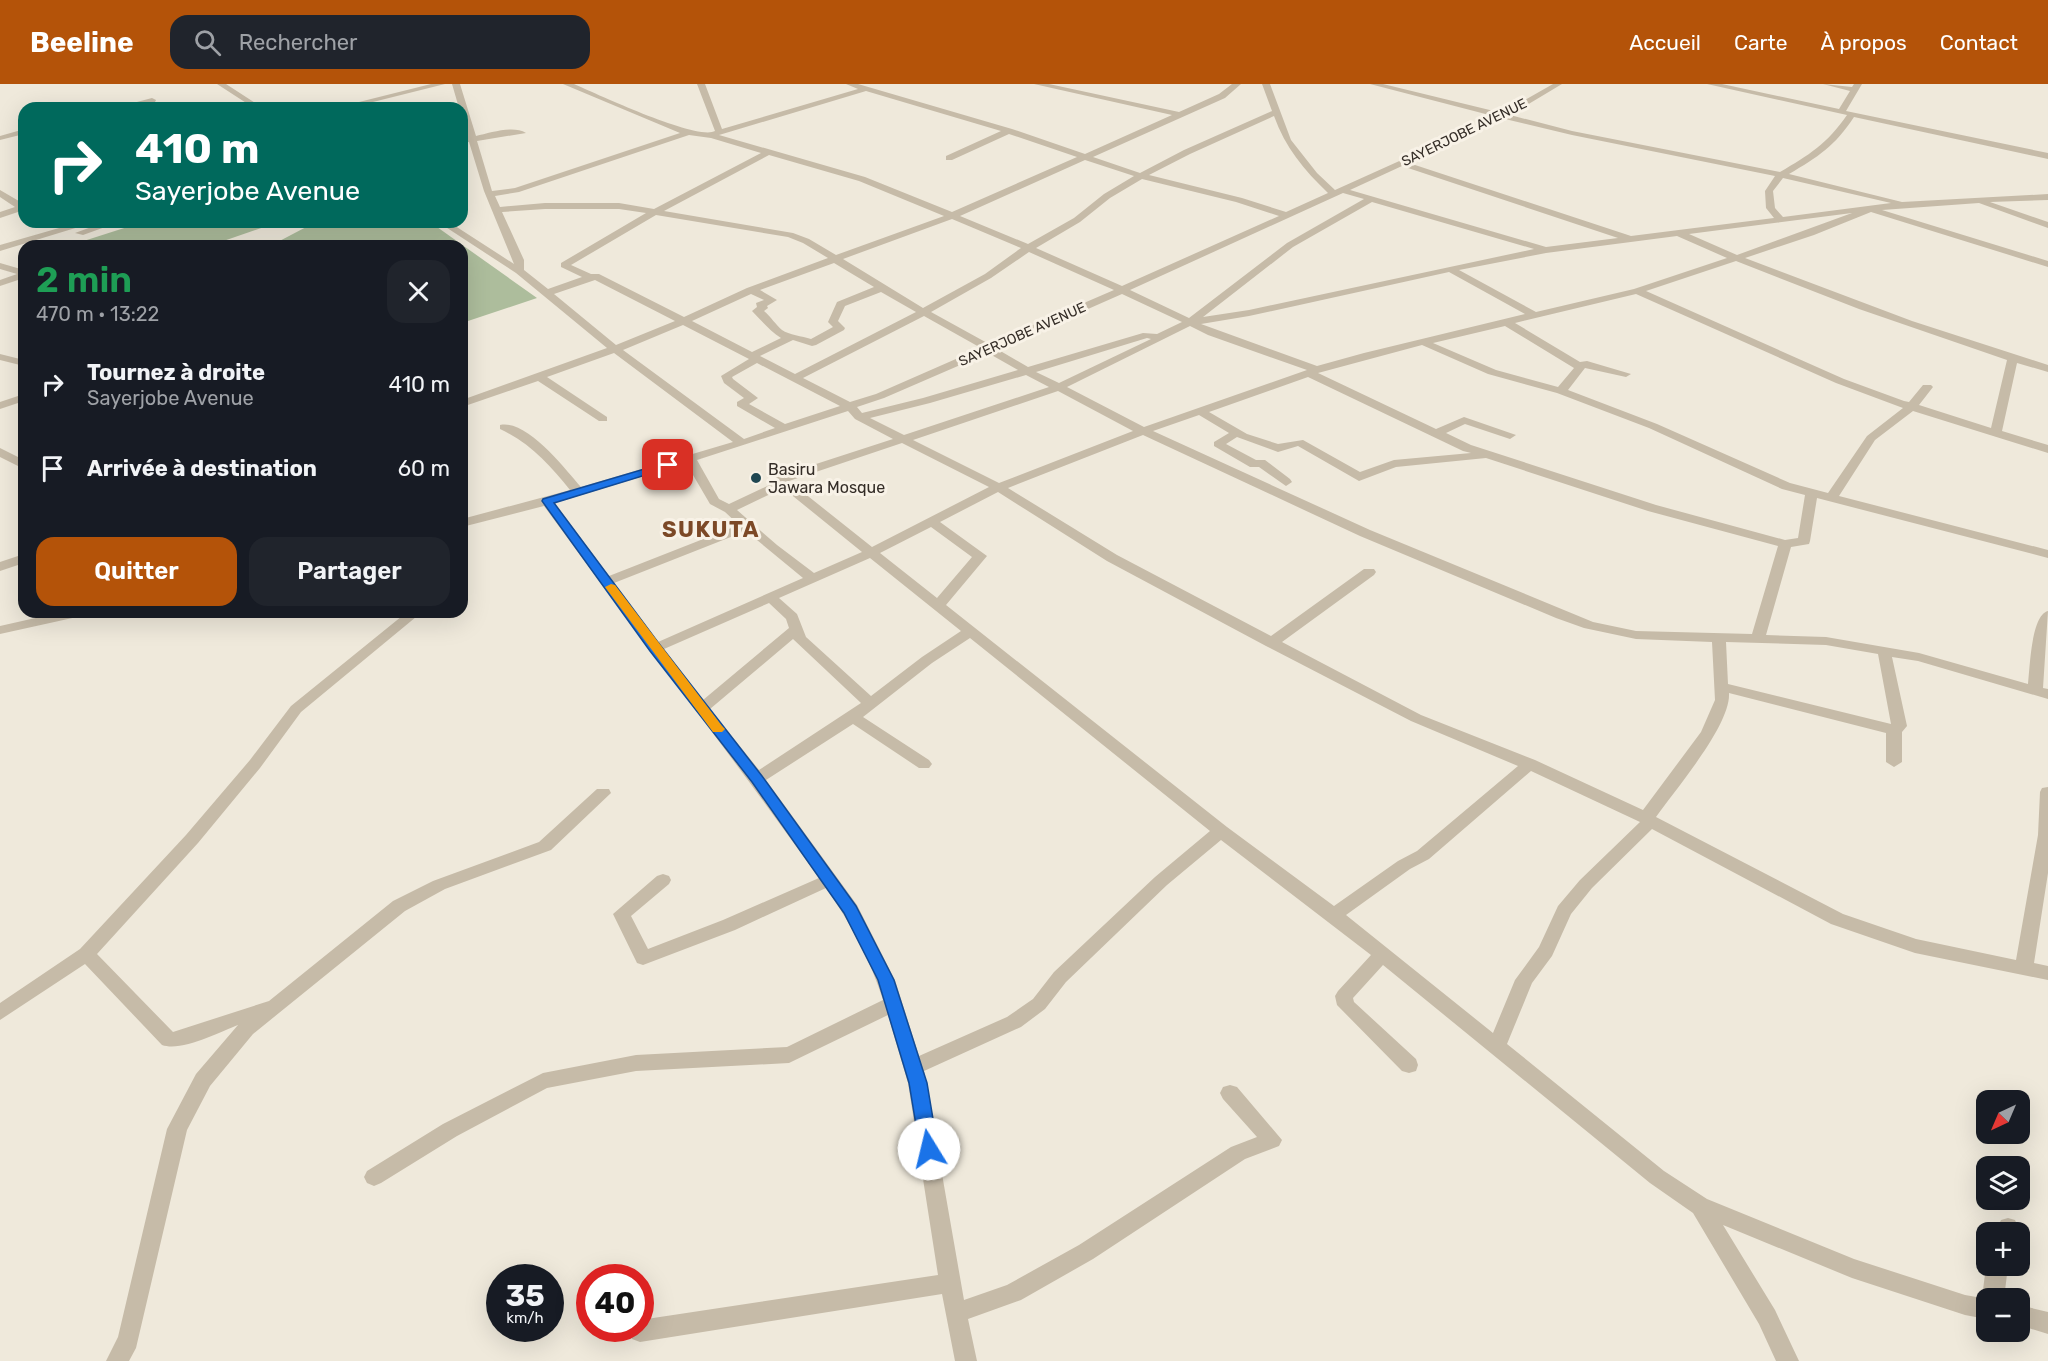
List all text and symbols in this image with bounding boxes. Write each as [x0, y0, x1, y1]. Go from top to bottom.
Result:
search box [170, 15, 590, 69]
text: Beeline [30, 26, 134, 59]
icon: search [191, 26, 224, 59]
text: Rechercher [239, 29, 357, 56]
text: Accueil [1629, 30, 1701, 55]
text: Carte [1734, 30, 1787, 55]
text: À propos [1820, 30, 1907, 55]
text: Contact [1940, 30, 2018, 55]
street label: SAYERJOBE AVENUE [1399, 95, 1530, 170]
text: 410 m [135, 124, 260, 174]
icon: right [36, 126, 114, 204]
text: Sayerjobe Avenue [135, 175, 360, 207]
text: 2 min [36, 258, 132, 301]
button: close [387, 260, 450, 323]
street label: SAYERJOBE AVENUE [956, 299, 1088, 370]
text: 470 m · 13:22 [36, 302, 159, 326]
text: Tournez à droite [87, 359, 265, 386]
icon: right [36, 368, 69, 401]
text: 410 m [388, 371, 450, 398]
text: Sayerjobe Avenue [87, 386, 254, 410]
pin [642, 439, 693, 490]
icon: arrive [651, 448, 684, 481]
icon: arrive [36, 452, 69, 485]
text: Arrivée à destination [87, 455, 317, 482]
text: 60 m [398, 455, 450, 482]
place label: Basiru Jawara Mosque [768, 460, 885, 497]
marker: Basiru Jawara Mosque [749, 471, 763, 485]
district label: SUKUTA [662, 516, 760, 543]
button: Quitter [36, 537, 237, 606]
button: Partager [249, 537, 450, 606]
north arrow [1976, 1090, 2030, 1144]
map controls [1976, 1090, 2030, 1342]
position arrow [897, 1117, 961, 1181]
button: layers [1976, 1156, 2030, 1210]
button: + [1976, 1222, 2030, 1276]
speed limit sign: 40 [576, 1264, 654, 1342]
text: 35 [505, 1278, 545, 1314]
button: − [1976, 1288, 2030, 1342]
text: km/h [506, 1309, 544, 1327]

